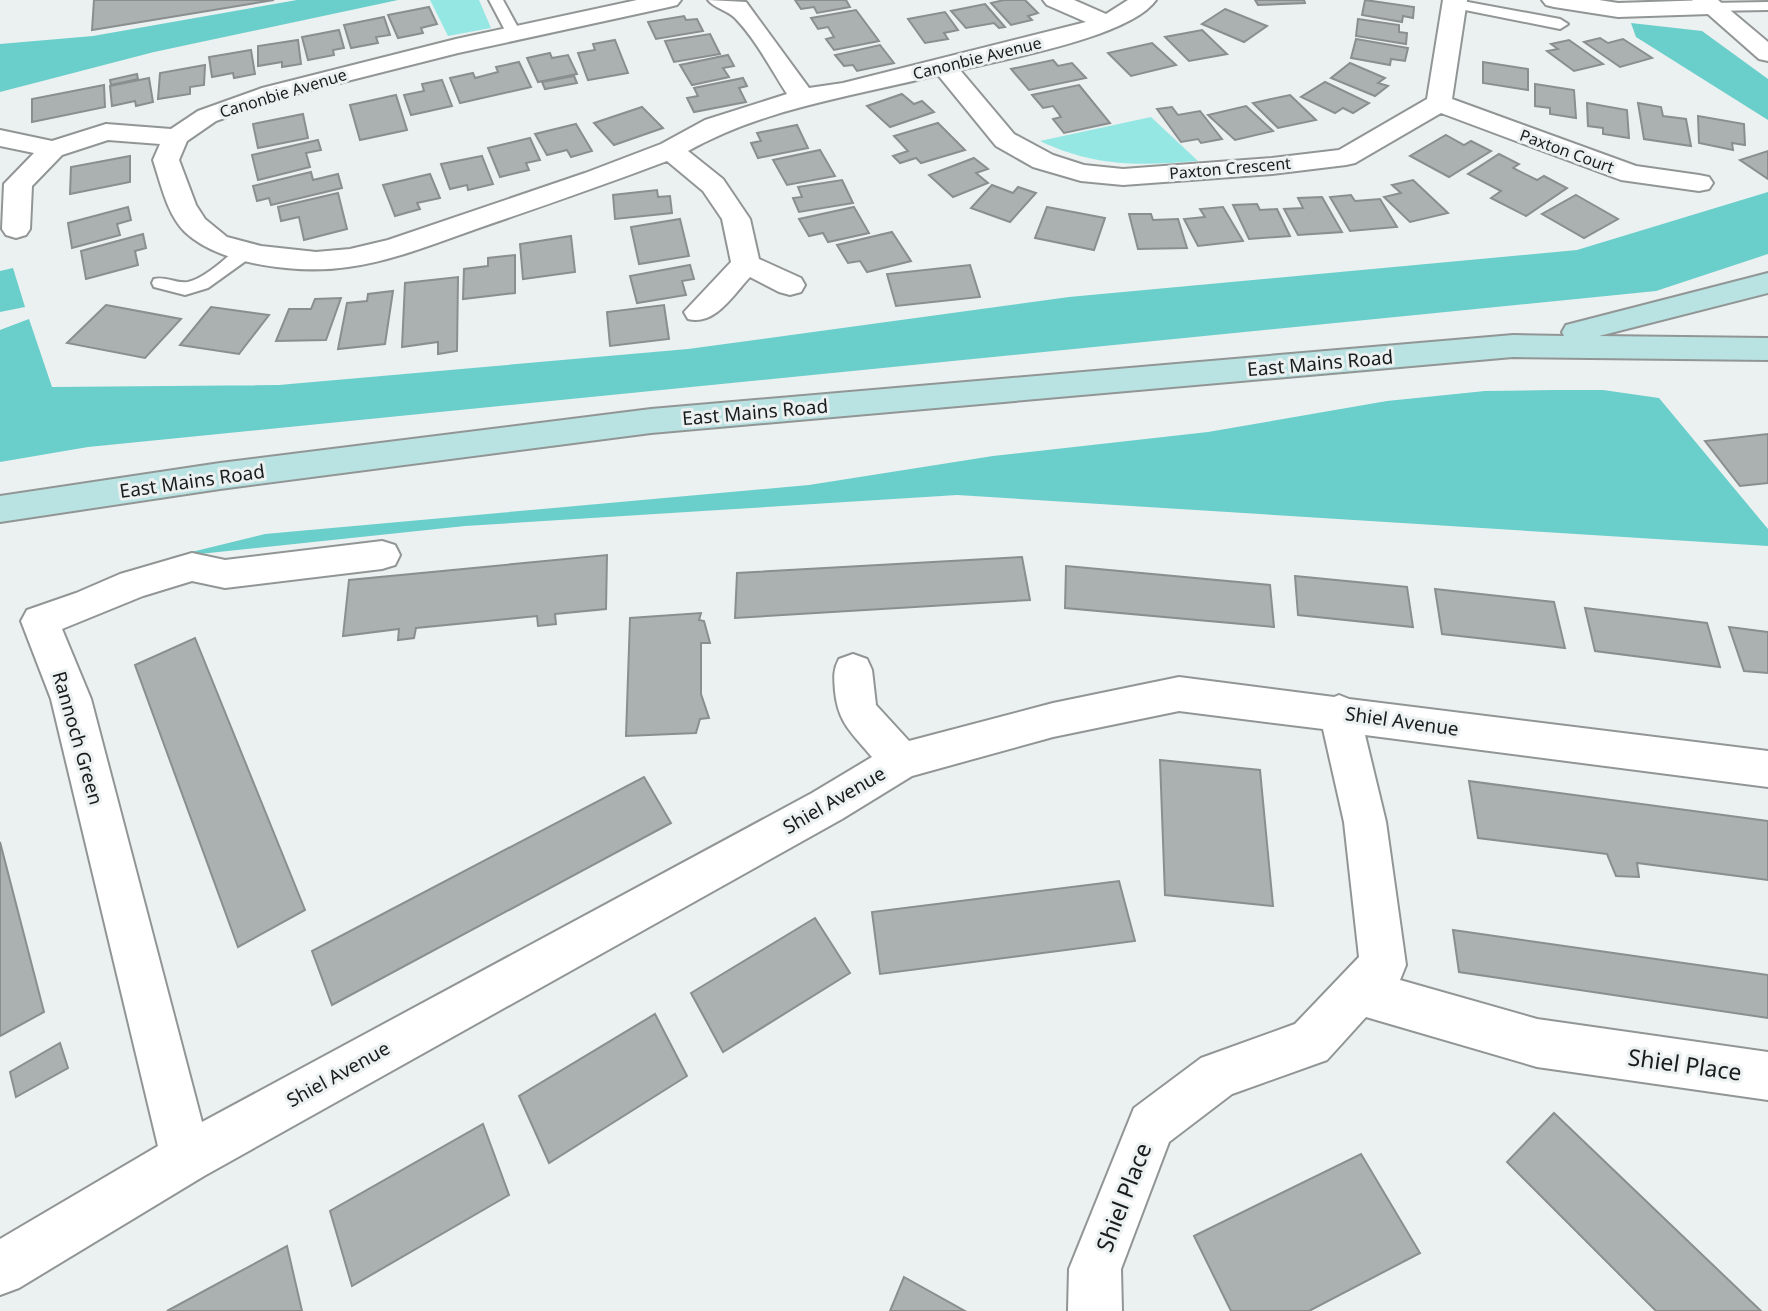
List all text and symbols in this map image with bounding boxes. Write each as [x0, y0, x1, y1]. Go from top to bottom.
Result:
street label: Canonbie Avenue [910, 31, 1044, 85]
street label: Canonbie Avenue [217, 63, 349, 123]
street label: Paxton Court [1517, 124, 1617, 178]
street label: Paxton Crescent [1168, 152, 1292, 184]
street label: East Mains Road [1246, 344, 1394, 382]
street label: East Mains Road [681, 393, 829, 431]
street label: East Mains Road [118, 458, 266, 504]
street label: Rannoch Green [47, 668, 109, 808]
street label: Shiel Avenue [1344, 700, 1460, 742]
street label: Shiel Avenue [778, 760, 890, 840]
street label: Shiel Avenue [282, 1035, 394, 1113]
street label: Shiel Place [1626, 1040, 1744, 1088]
street label: Shiel Place [1088, 1138, 1158, 1256]

